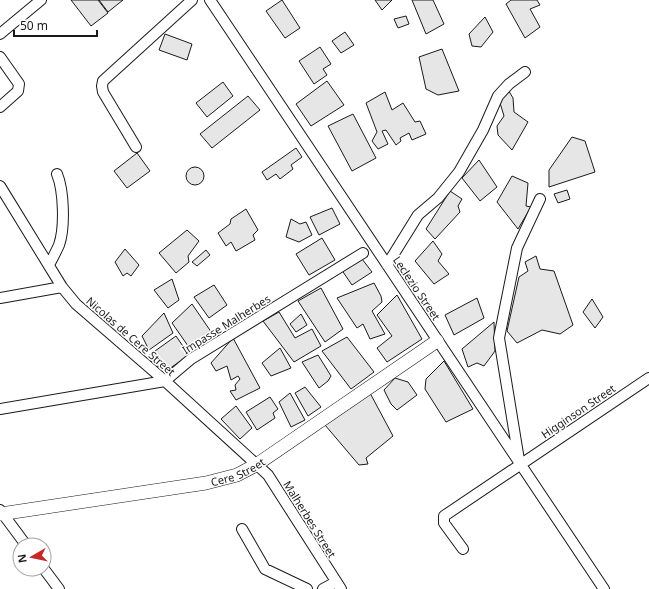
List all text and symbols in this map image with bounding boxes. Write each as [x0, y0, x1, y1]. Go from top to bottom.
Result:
scale bar [14, 12, 97, 38]
text: 50 m [20, 17, 48, 34]
street label: Leclezio Street [390, 253, 444, 323]
street label: Impasse Malherbes [179, 291, 273, 357]
street label: Nicolas de Cere Street [83, 293, 179, 379]
street label: Higginson Street [538, 381, 618, 441]
street label: Cere Street [209, 454, 268, 489]
street label: Malherbes Street [280, 478, 340, 560]
north arrow [12, 537, 52, 577]
text: N [14, 553, 30, 564]

